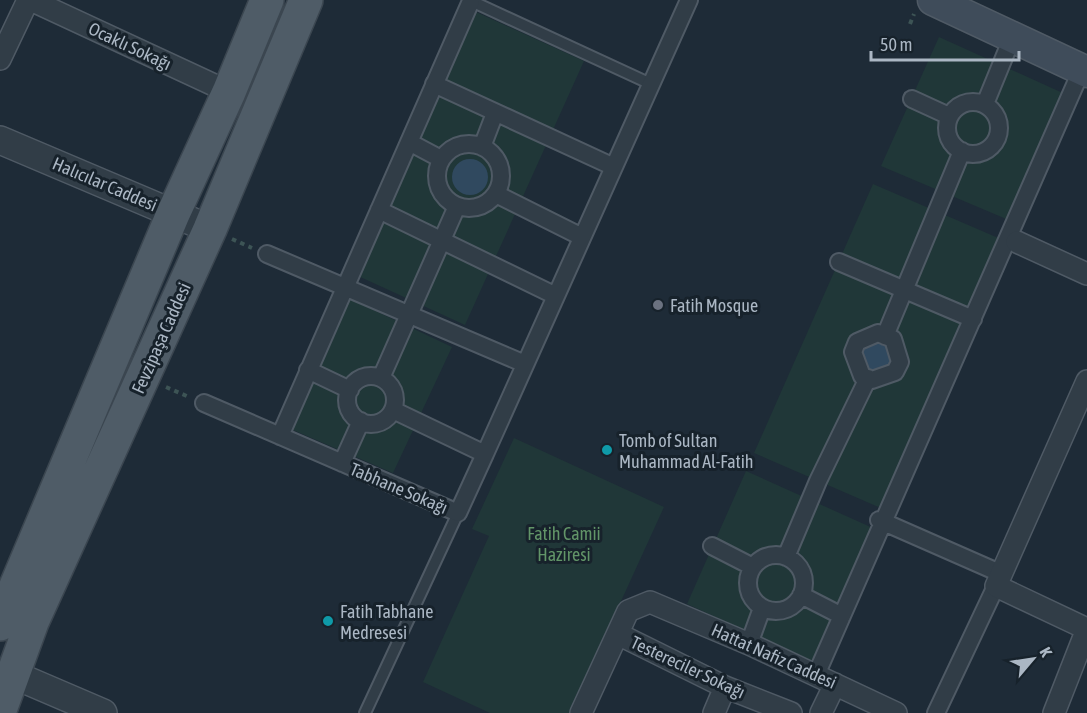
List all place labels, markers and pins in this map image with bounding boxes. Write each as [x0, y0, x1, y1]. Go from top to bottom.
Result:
place label: Fatih Mosque [670, 295, 758, 316]
marker: Fatih Mosque [651, 298, 665, 312]
place label: Tomb of Sultan Muhammad Al-Fatih [619, 430, 754, 472]
marker: Tomb of Sultan Muhammad Al-Fatih [600, 443, 614, 457]
place label: Fatih Tabhane Medresesi [340, 601, 433, 643]
marker: Fatih Tabhane Medresesi [321, 614, 335, 628]

